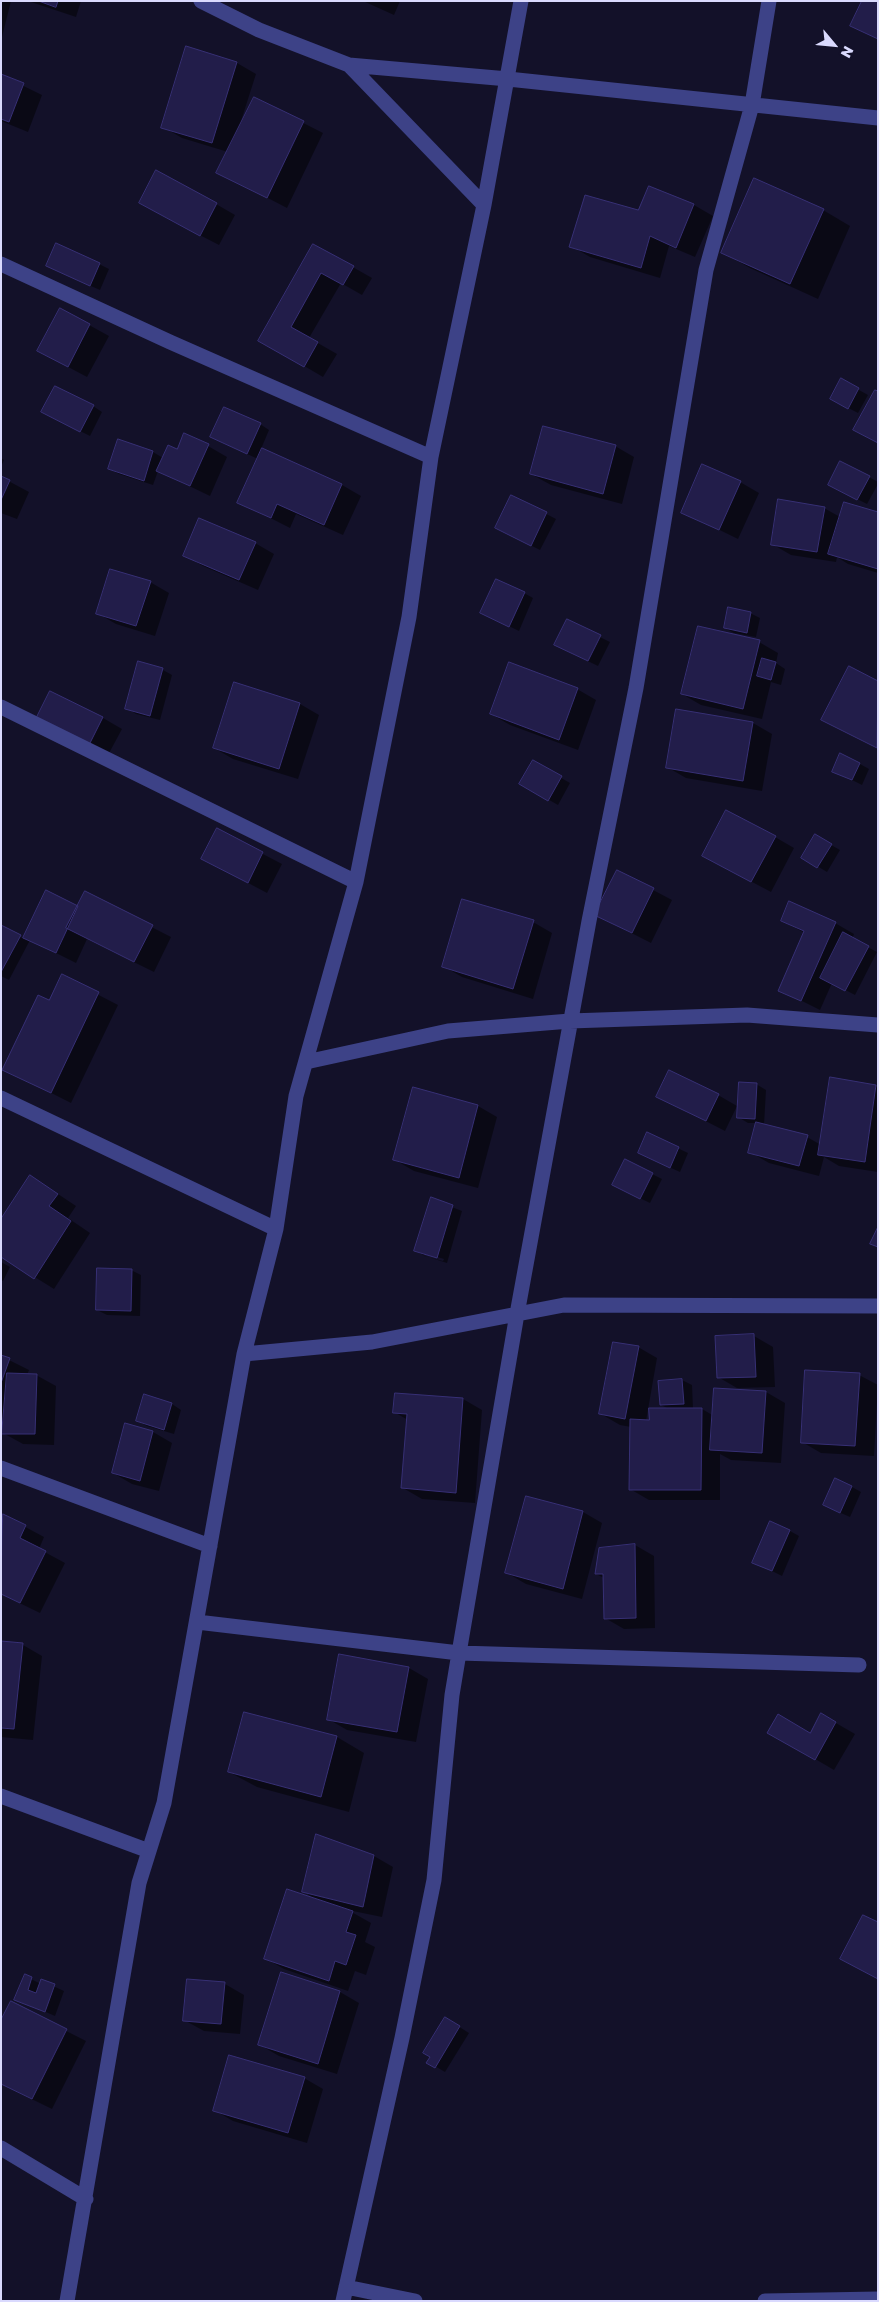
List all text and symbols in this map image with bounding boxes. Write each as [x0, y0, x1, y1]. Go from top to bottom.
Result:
north arrow [809, 20, 859, 70]
text: N [838, 44, 858, 61]

